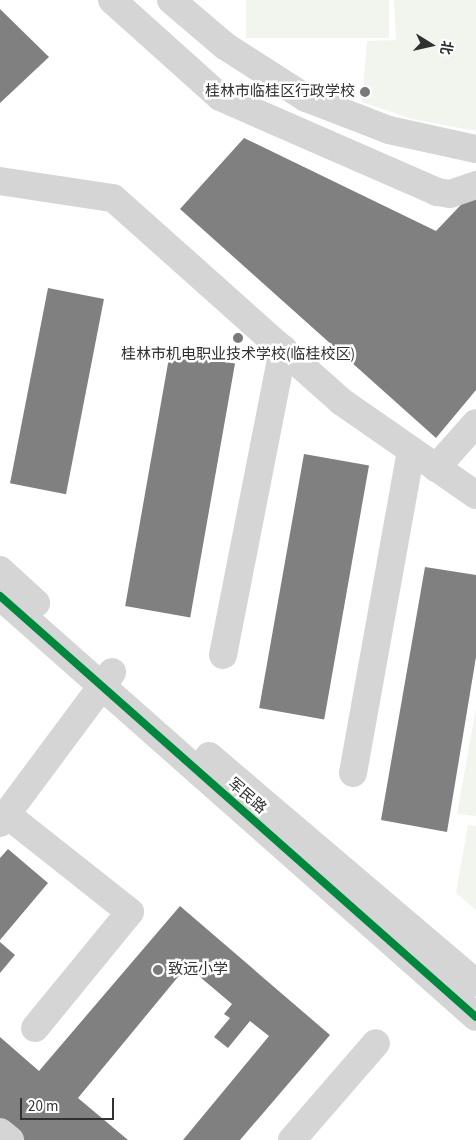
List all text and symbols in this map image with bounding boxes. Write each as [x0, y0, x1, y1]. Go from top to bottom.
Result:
north arrow [406, 20, 456, 70]
text: 北 [435, 39, 457, 56]
place label: 桂林市临桂区行政学校 [205, 83, 355, 101]
marker: 桂林市临桂区行政学校 [359, 86, 371, 98]
marker: 桂林市机电职业技术学校(临桂校区) [232, 332, 244, 344]
place label: 桂林市机电职业技术学校(临桂校区) [121, 346, 355, 364]
street label: 军民路 [224, 774, 270, 818]
place label: 致远小学 [168, 961, 228, 979]
marker: 致远小学 [152, 964, 164, 976]
scale bar [22, 1088, 116, 1120]
text: 20 m [28, 1096, 58, 1117]

